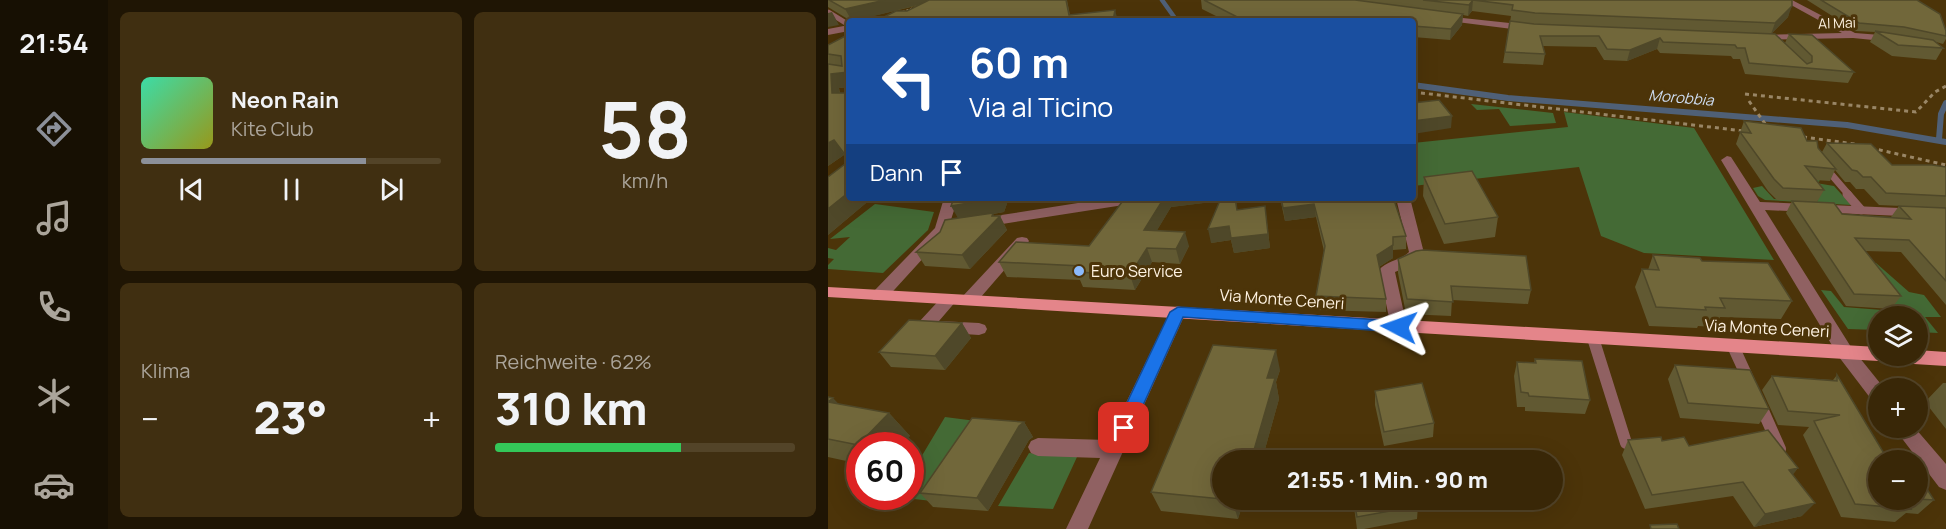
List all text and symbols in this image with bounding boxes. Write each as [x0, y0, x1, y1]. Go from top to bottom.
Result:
street label: Al Mai [1818, 12, 1856, 33]
text: 21:54 [19, 24, 89, 61]
text: 60 m [969, 33, 1069, 91]
icon: left [870, 42, 948, 120]
text: 58 [598, 75, 692, 181]
water label: Morobbia [1648, 84, 1715, 111]
text: Neon Rain [231, 85, 339, 115]
text: Via al Ticino [969, 88, 1113, 125]
icon: directions [33, 108, 75, 150]
text: Kite Club [231, 115, 314, 142]
icon: arrive [935, 156, 968, 189]
text: Dann [870, 158, 923, 188]
text: km/h [622, 167, 668, 194]
icon: previous [175, 173, 208, 206]
icon: pause [275, 173, 308, 206]
icon: next [375, 173, 408, 206]
icon: music [33, 197, 75, 239]
place label: Euro Service [1091, 260, 1183, 282]
marker: Euro Service [1072, 264, 1086, 278]
street label: Via Monte Ceneri [1219, 284, 1345, 314]
icon: phone [33, 286, 75, 328]
position arrow [1367, 295, 1431, 359]
map controls [1868, 306, 1928, 510]
button: layers [1868, 306, 1928, 366]
street label: Via Monte Ceneri [1704, 314, 1830, 342]
text: Reichweite · 62% [495, 348, 652, 375]
text: Klima [141, 357, 190, 384]
icon: climate [33, 375, 75, 417]
text: 310 km [495, 377, 647, 439]
button: + [1868, 378, 1928, 438]
text: 23° [253, 386, 327, 448]
text: − [141, 396, 159, 441]
text: + [422, 396, 441, 441]
pin [1098, 402, 1149, 453]
icon: arrive [1107, 411, 1140, 444]
speed limit sign: 60 [846, 432, 924, 510]
button: − [1868, 450, 1928, 510]
icon: car [33, 464, 75, 506]
text: 21:55 · 1 Min. · 90 m [1287, 465, 1488, 495]

